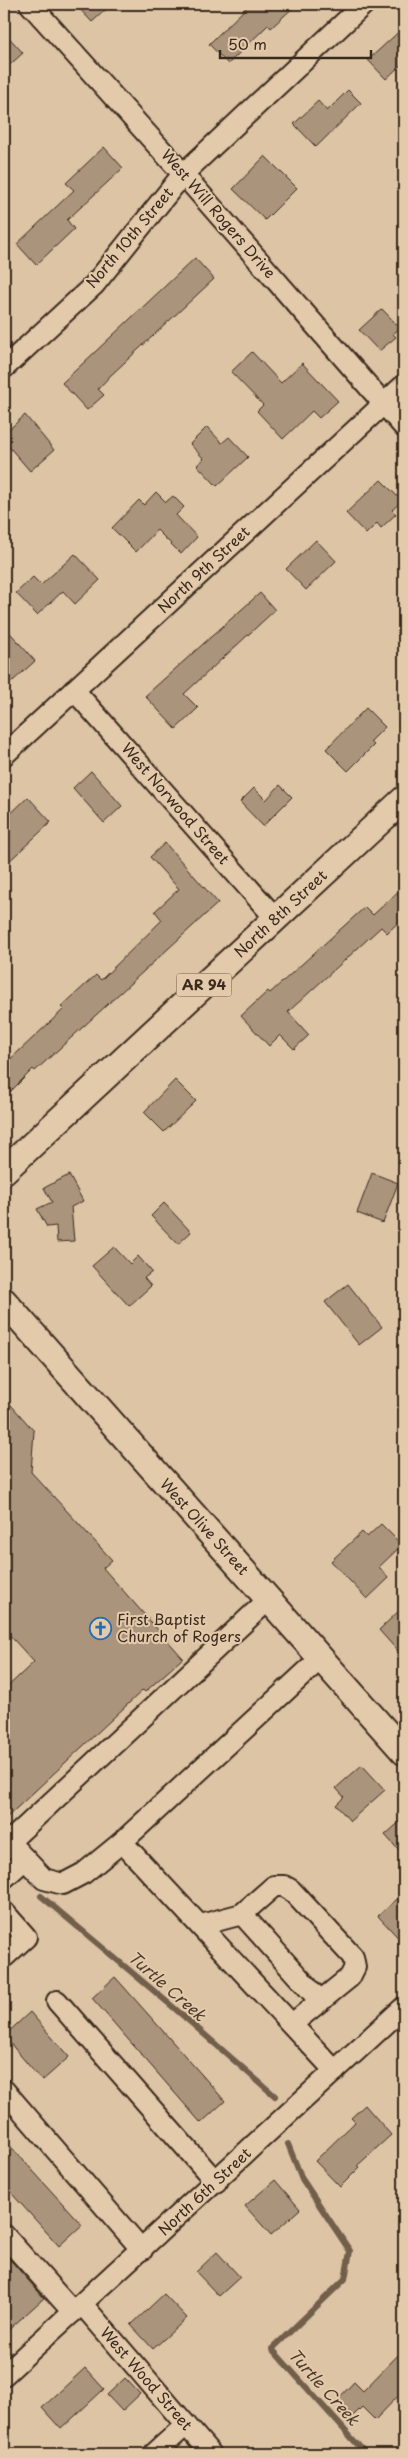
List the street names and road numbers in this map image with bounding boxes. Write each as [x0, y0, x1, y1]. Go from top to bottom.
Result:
street label: West Will Rogers Drive [156, 143, 282, 283]
street label: North 10th Street [80, 182, 178, 293]
street label: North 9th Street [152, 520, 254, 618]
street label: West Norwood Street [117, 737, 236, 869]
street label: North 8th Street [228, 864, 332, 962]
road number: AR 94 [176, 974, 232, 996]
street label: West Olive Street [155, 1472, 255, 1580]
street label: North 6th Street [152, 2142, 256, 2240]
street label: West Wood Street [96, 2321, 199, 2435]

